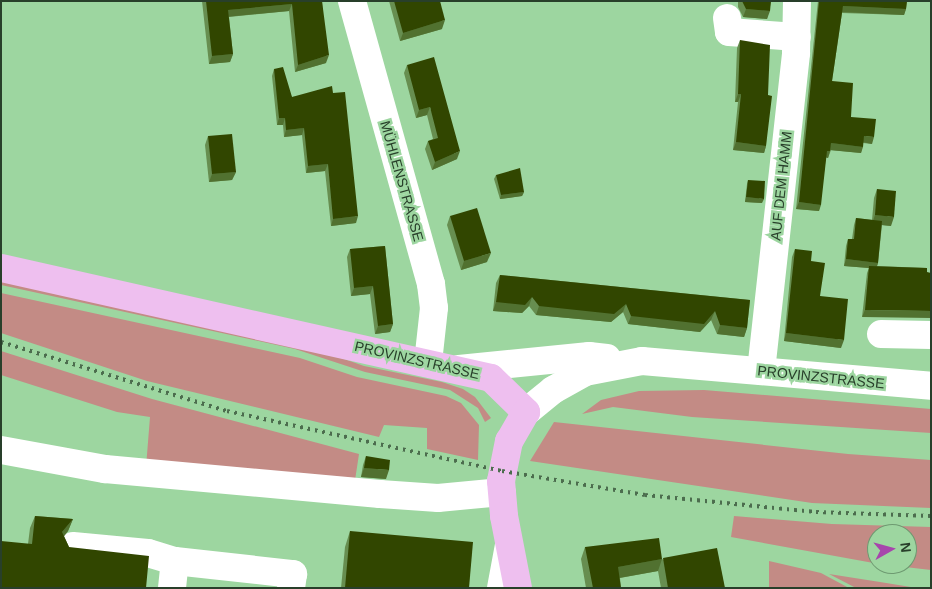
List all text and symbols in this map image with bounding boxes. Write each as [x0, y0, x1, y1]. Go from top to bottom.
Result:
street label: MÜHLENSTRASSE [377, 119, 427, 243]
street label: AUF DEM HAMM [767, 131, 795, 241]
street label: PROVINZSTRASSE [353, 337, 481, 383]
street label: PROVINZSTRASSE [757, 362, 885, 392]
north arrow [867, 524, 917, 574]
text: N [897, 541, 914, 553]

